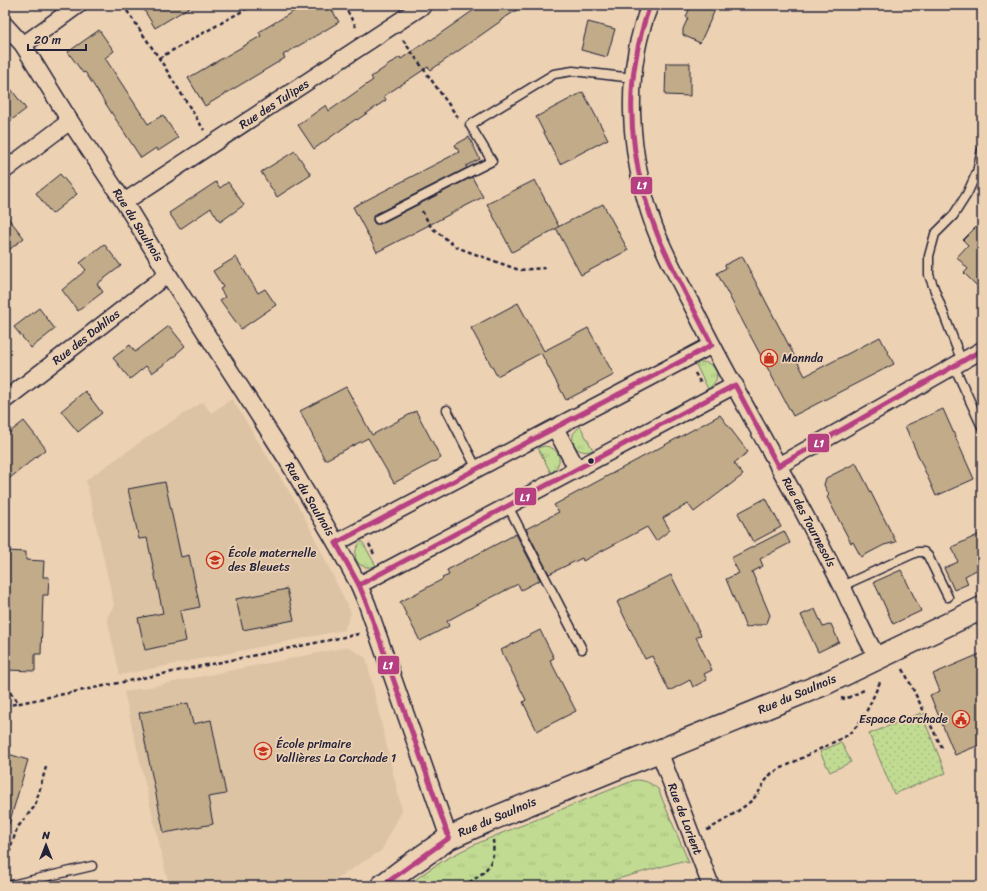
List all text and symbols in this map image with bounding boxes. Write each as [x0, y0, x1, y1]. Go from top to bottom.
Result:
scale bar [28, 26, 86, 52]
text: 20 m [34, 29, 61, 51]
street label: Rue des Tulipes [234, 73, 314, 135]
line badge: L1 [630, 176, 653, 195]
text: L1 [637, 176, 647, 195]
street label: Rue du Saulnois [107, 184, 170, 267]
street label: Rue des Dahlias [47, 303, 125, 371]
place label: Mannda [782, 347, 824, 369]
shop icon: Mannda [759, 348, 779, 368]
line badge: L1 [807, 433, 830, 453]
text: L1 [814, 434, 824, 453]
unlabelled marker [586, 456, 596, 466]
street label: Rue du Saulnois [279, 458, 341, 541]
street label: Rue des Tournesols [776, 473, 842, 572]
line badge: L1 [514, 487, 537, 506]
text: L1 [520, 488, 530, 507]
place label: École maternelle des Bleuets [228, 542, 317, 578]
school or university icon: École maternelle des Bleuets [205, 550, 225, 570]
line badge: L1 [377, 655, 400, 675]
text: L1 [383, 656, 393, 675]
street label: Rue du Saulnois [754, 667, 840, 720]
place label: Espace Corchade [859, 708, 948, 730]
public building icon: Espace Corchade [951, 709, 971, 729]
place label: École primaire Vallières La Corchade 1 [276, 733, 396, 769]
school or university icon: École primaire Vallières La Corchade 1 [253, 741, 273, 761]
street label: Rue de Lorient [661, 780, 709, 858]
street label: Rue du Saulnois [454, 790, 540, 843]
north arrow [26, 825, 66, 865]
text: N [41, 826, 50, 845]

